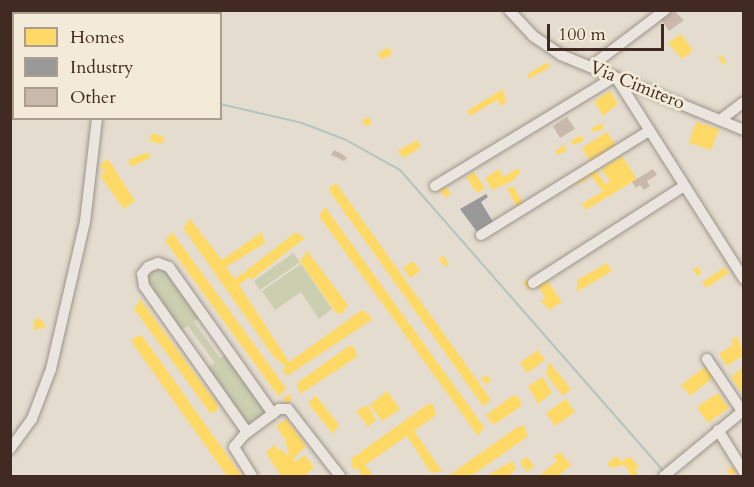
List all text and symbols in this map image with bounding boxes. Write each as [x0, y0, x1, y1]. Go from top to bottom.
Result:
legend [12, 12, 222, 120]
scale bar [550, 12, 667, 50]
text: 100 m [558, 22, 606, 47]
text: Homes [70, 25, 124, 50]
text: Industry [70, 55, 134, 80]
street label: Via Cimitero [587, 57, 687, 115]
text: Other [70, 85, 116, 110]

